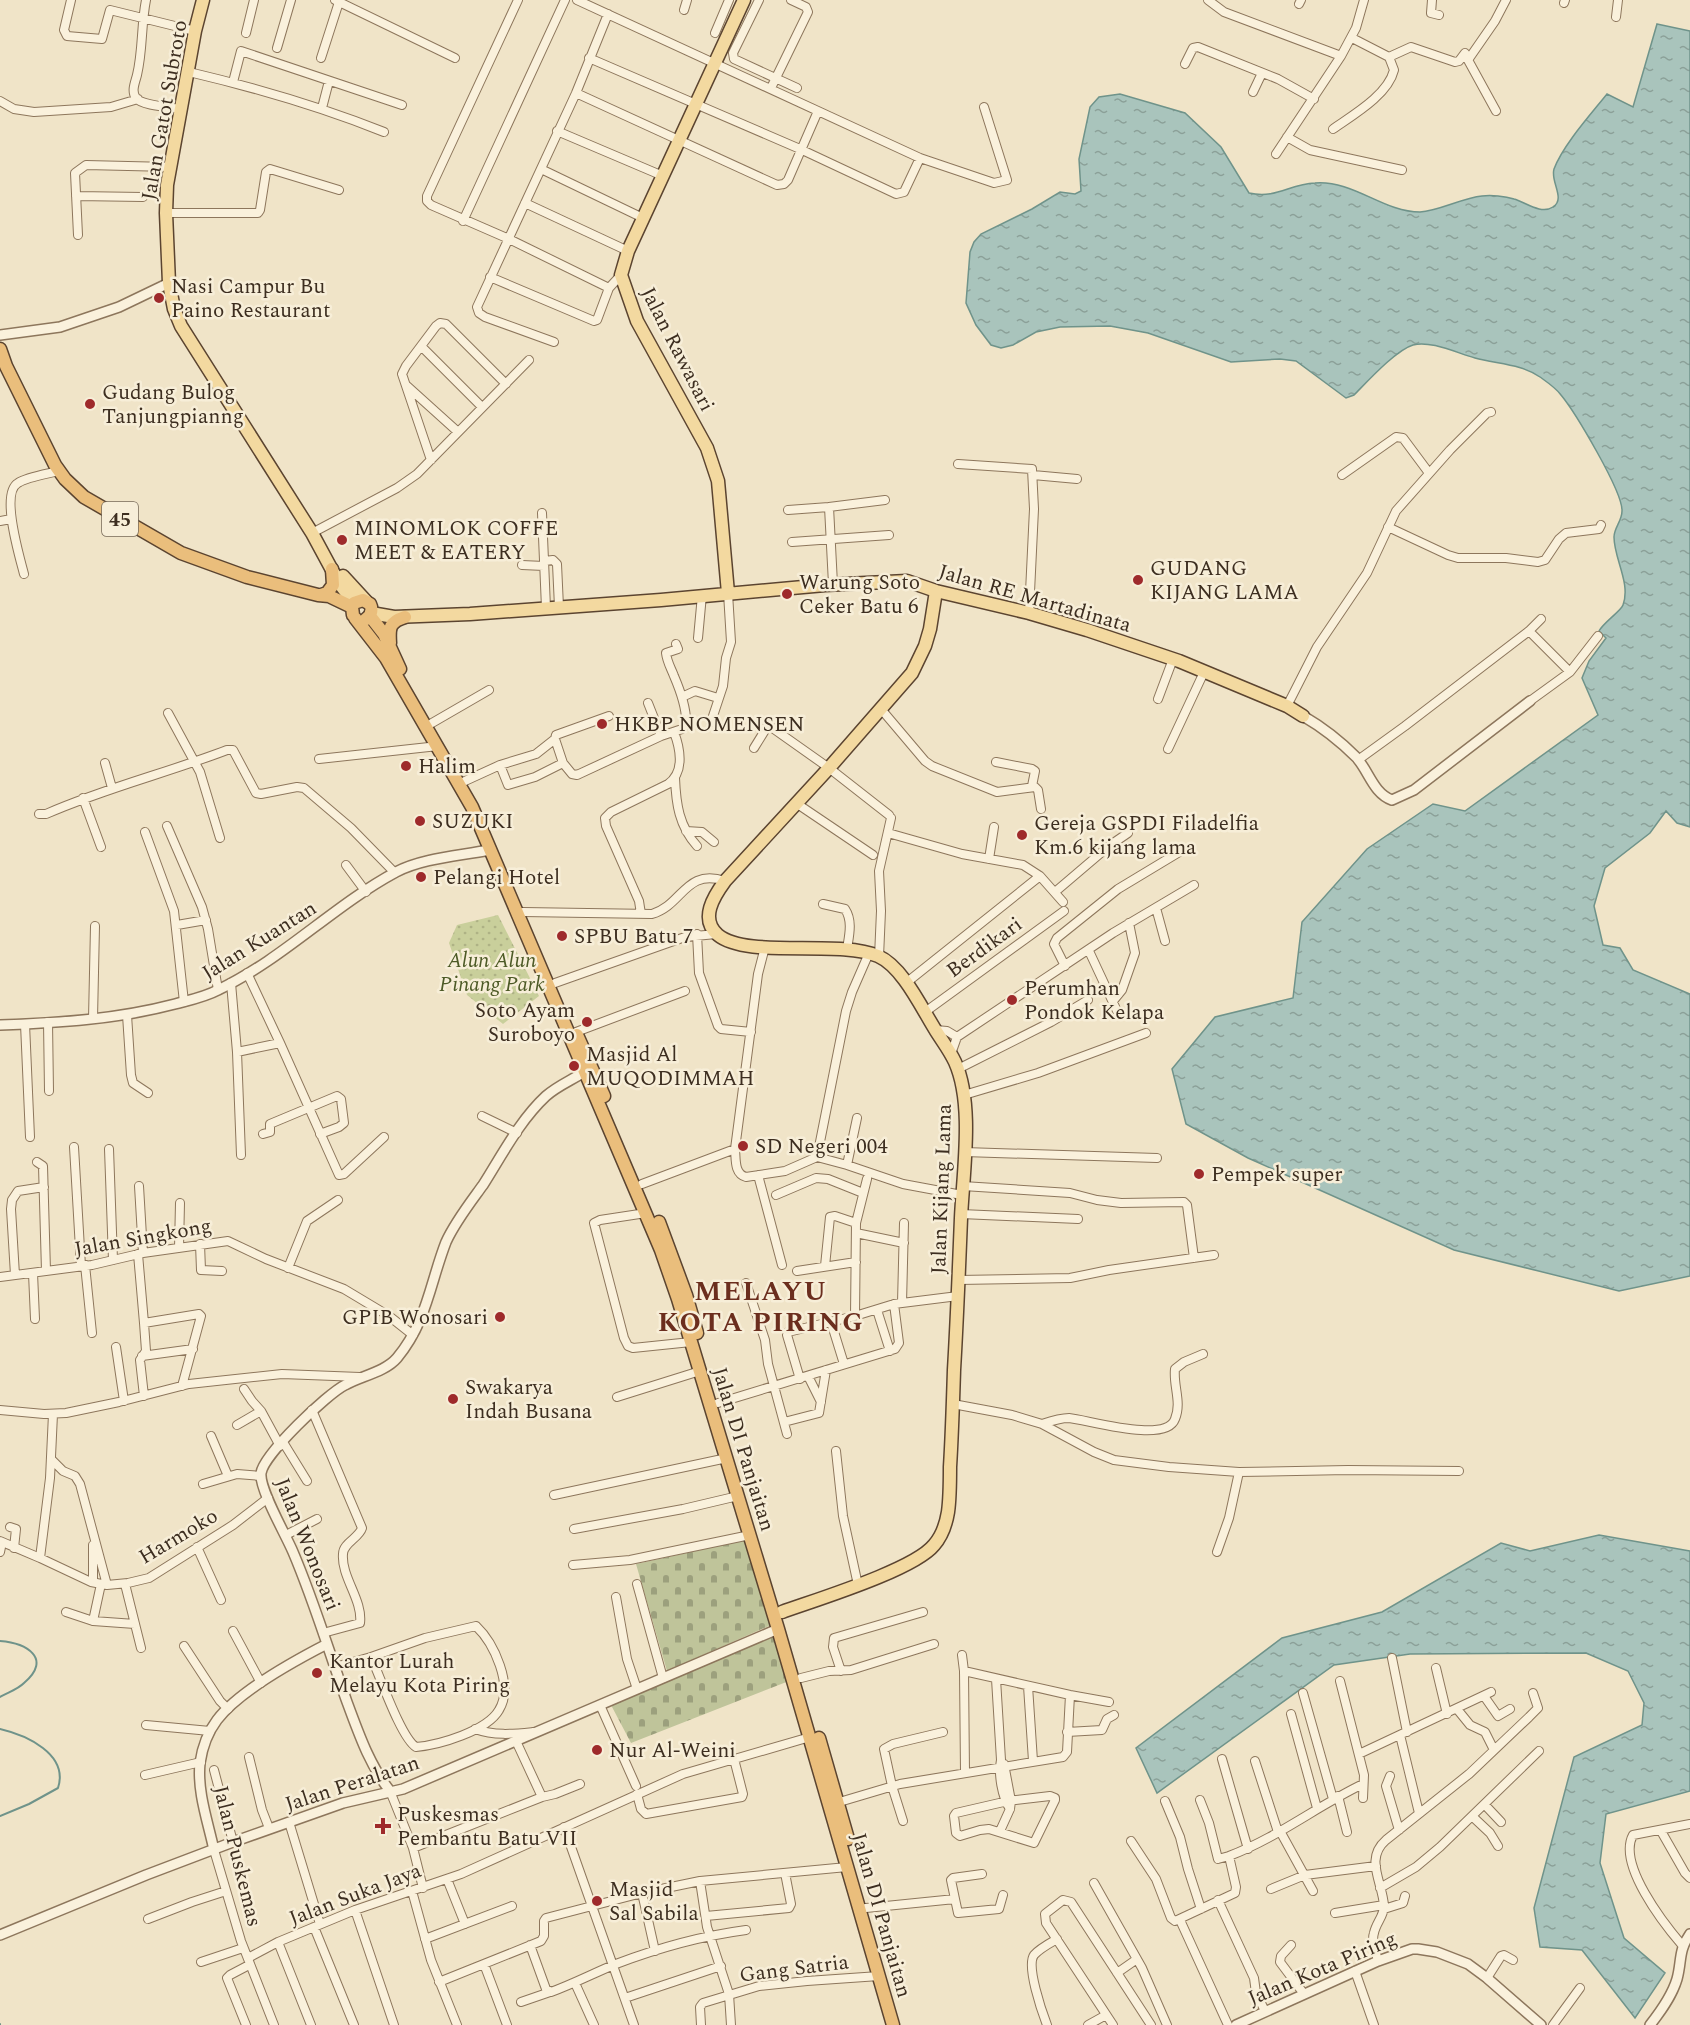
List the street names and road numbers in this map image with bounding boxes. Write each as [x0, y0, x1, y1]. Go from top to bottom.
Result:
street label: Jalan Gatot Subroto [133, 17, 197, 203]
street label: Jalan Rawasari [632, 281, 722, 417]
road number: 45 [102, 502, 138, 536]
street label: Jalan RE Martadinata [935, 556, 1136, 642]
street label: Jalan Kuantan [196, 893, 323, 989]
street label: Berdikari [940, 909, 1029, 986]
street label: Jalan Kijang Lama [923, 1103, 961, 1275]
street label: Jalan Singkong [72, 1210, 214, 1266]
street label: Jalan DI Panjaitan [703, 1363, 783, 1535]
street label: Jalan Wonosari [266, 1473, 348, 1616]
street label: Harmoko [133, 1501, 224, 1573]
street label: Jalan Peralatan [281, 1747, 424, 1821]
street label: Jalan Puskemas [204, 1782, 270, 1930]
street label: Jalan DI Panjaitan [842, 1829, 920, 2001]
street label: Jalan Suka Jaya [284, 1855, 427, 1935]
street label: Jalan Kota Piring [1243, 1923, 1402, 2015]
street label: Gang Satria [738, 1946, 851, 1992]

